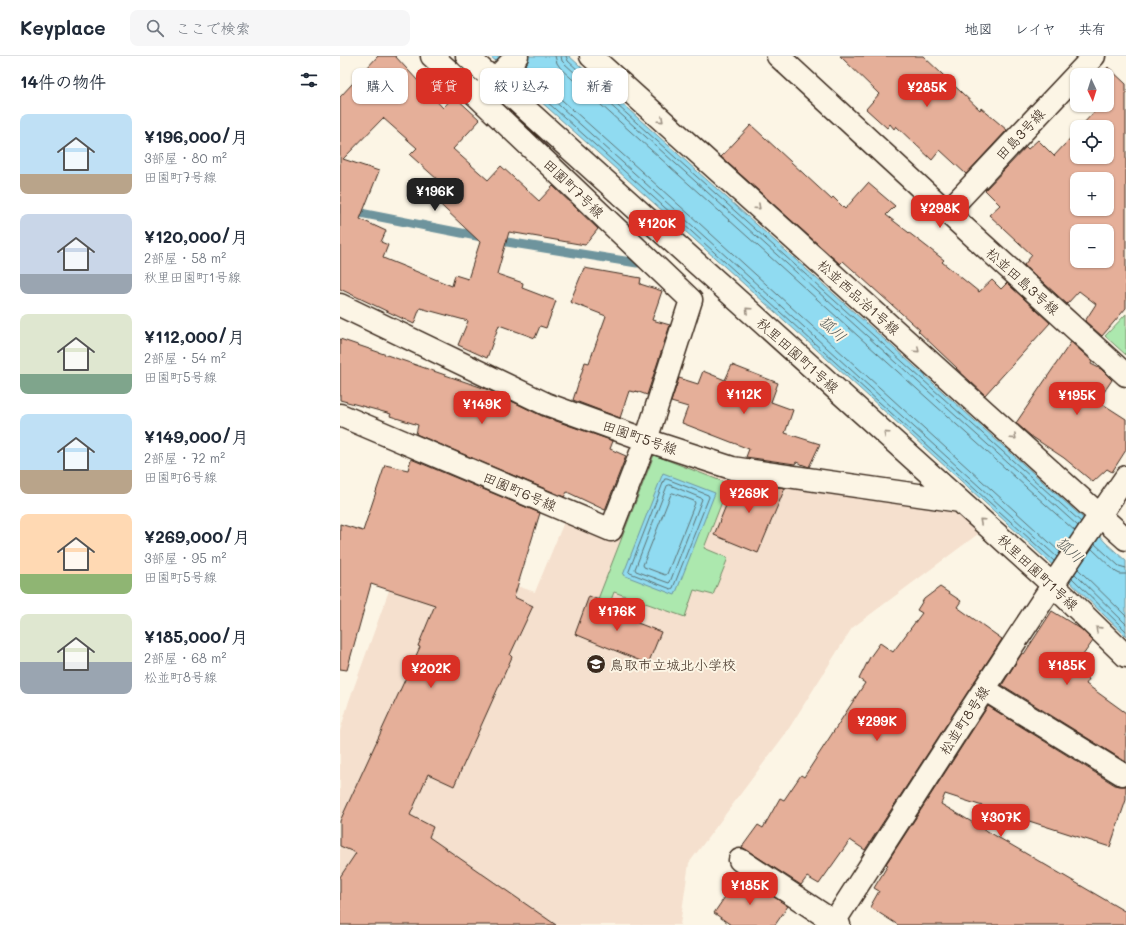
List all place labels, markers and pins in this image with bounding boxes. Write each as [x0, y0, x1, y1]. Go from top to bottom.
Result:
pin: ¥285K [899, 74, 955, 108]
pin: ¥196K [407, 178, 463, 212]
pin: ¥298K [912, 195, 968, 229]
pin: ¥120K [629, 210, 685, 244]
pin: ¥112K [716, 381, 772, 415]
pin: ¥195K [1049, 382, 1105, 416]
pin: ¥149K [454, 391, 510, 425]
pin: ¥269K [721, 480, 777, 514]
pin: ¥176K [589, 598, 645, 632]
pin: ¥185K [1039, 652, 1095, 686]
school or university icon: 鳥取市立城北小学校 [585, 653, 607, 675]
pin: ¥202K [403, 655, 459, 689]
place label: 鳥取市立城北小学校 [610, 655, 736, 674]
pin: ¥299K [849, 708, 905, 742]
pin: ¥307K [973, 804, 1029, 838]
pin: ¥185K [722, 872, 778, 906]

